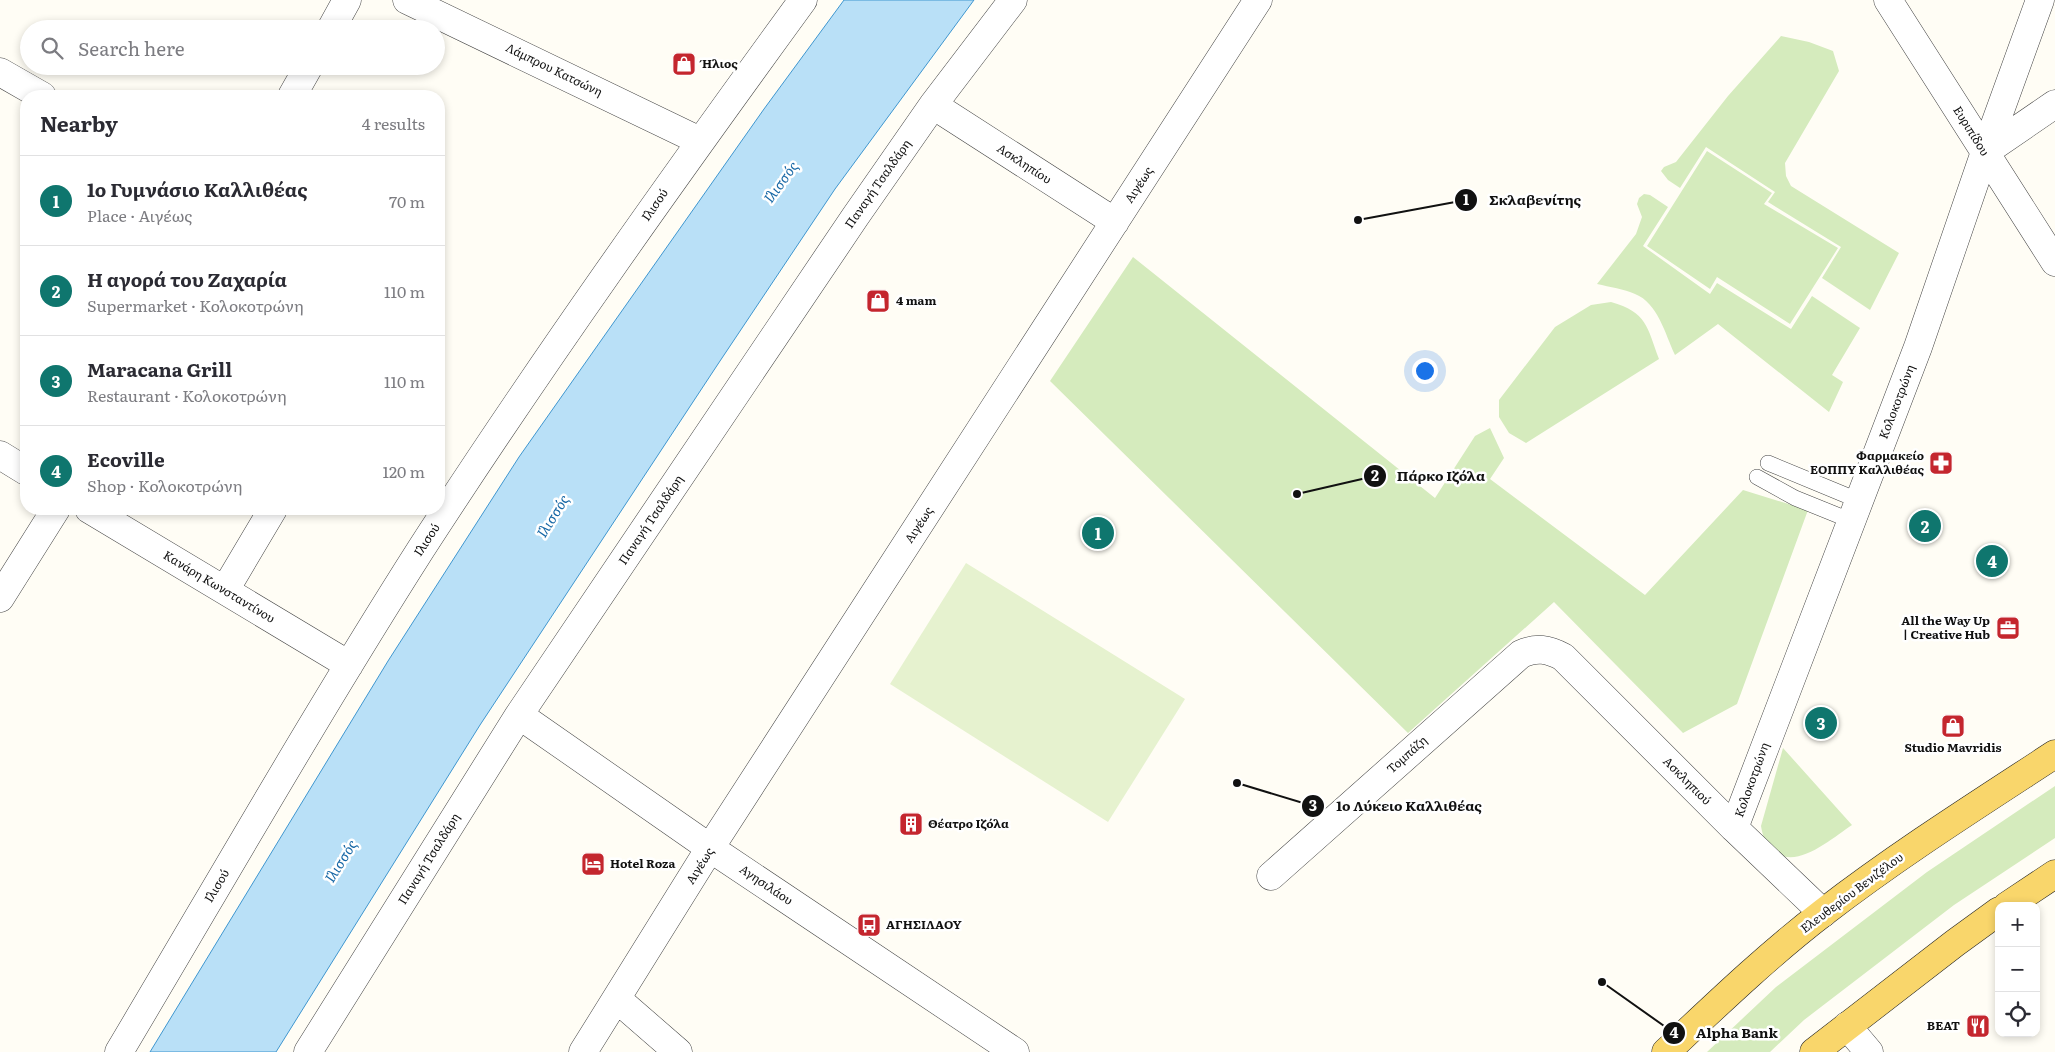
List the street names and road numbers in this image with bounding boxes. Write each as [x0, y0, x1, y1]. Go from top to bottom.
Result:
street label: Λάμπρου Κατσώνη [503, 38, 606, 100]
street label: Ευριπίδου [1949, 102, 1994, 159]
street label: Παναγή Τσαλδάρη [840, 135, 915, 231]
street label: Ασκληπίου [994, 139, 1055, 188]
street label: Αιγέως [1120, 163, 1157, 206]
street label: Ιλισού [636, 184, 672, 224]
street label: Κολοκοτρώνη [1874, 362, 1918, 441]
street label: Παναγή Τσαλδάρη [613, 471, 687, 568]
street label: Αιγέως [900, 503, 937, 546]
street label: Ιλισού [409, 519, 444, 559]
street label: Κανάρη Κωνσταντίνου [160, 546, 279, 627]
street label: Τομπάζη [1382, 731, 1431, 777]
street label: Κολοκοτρώνη [1729, 740, 1773, 820]
street label: Ασκληπιού [1659, 752, 1716, 809]
street label: Παναγή Τσαλδάρη [393, 809, 464, 908]
street label: Αιγέως [681, 844, 717, 887]
street label: Ελευθερίου Βενιζέλου [1796, 848, 1906, 937]
street label: Αγησιλάου [736, 860, 797, 909]
street label: Ιλισού [199, 865, 233, 906]

